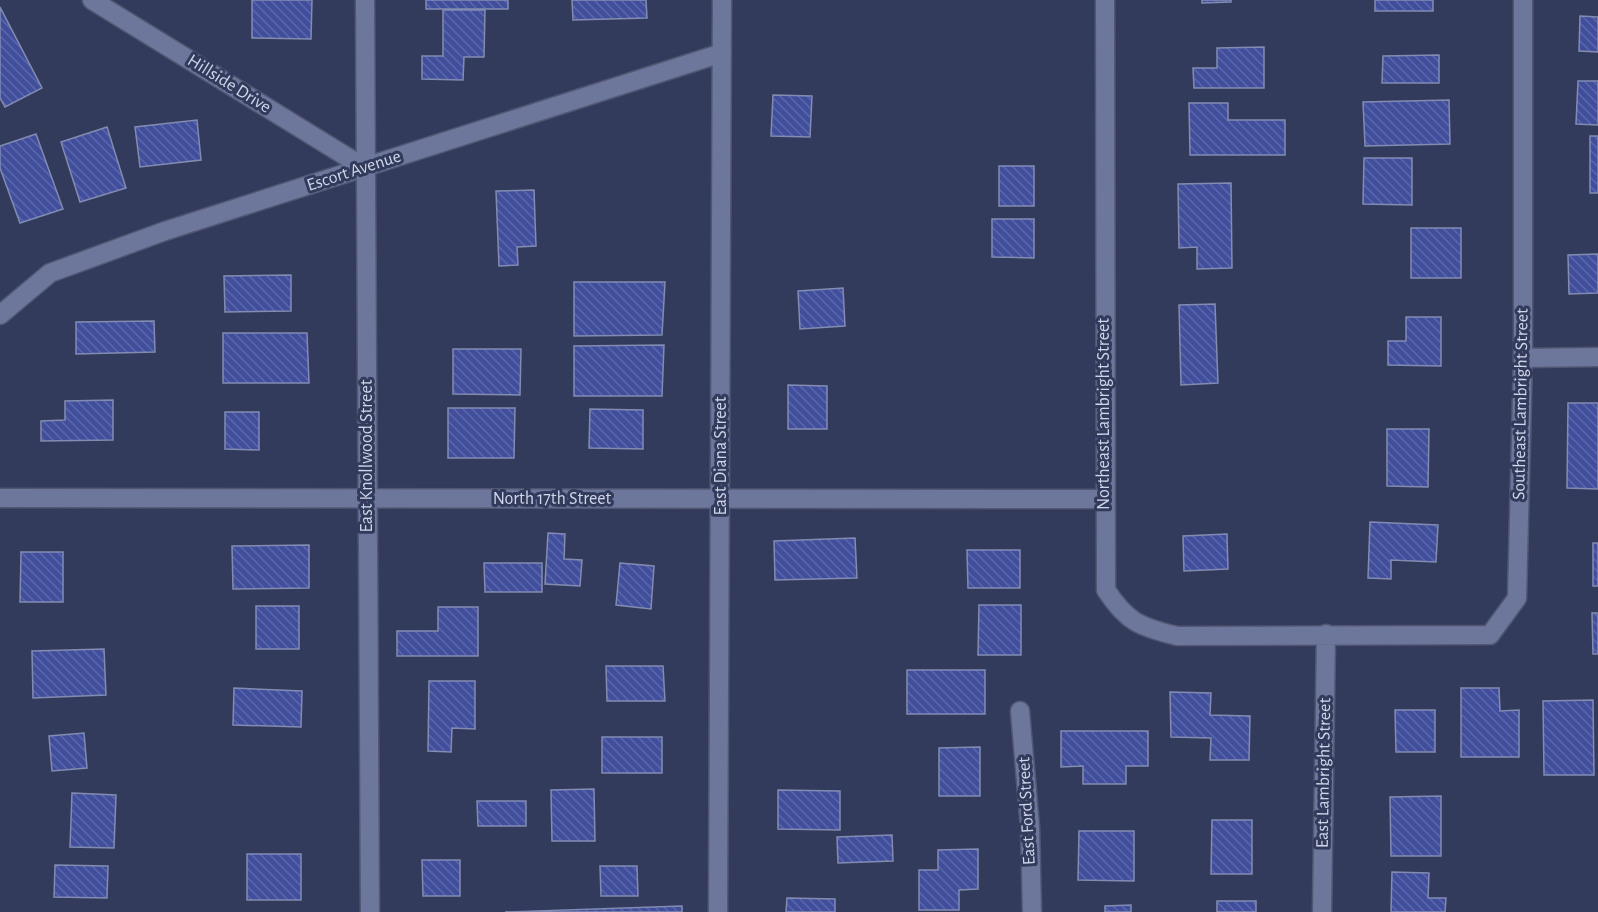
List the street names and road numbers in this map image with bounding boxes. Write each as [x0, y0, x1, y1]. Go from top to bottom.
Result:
street label: Hillside Drive [184, 51, 274, 117]
street label: Escort Avenue [305, 147, 403, 195]
street label: Southeast Lambright Street [1510, 308, 1532, 500]
street label: Northeast Lambright Street [1095, 318, 1113, 510]
street label: East Knollwood Street [358, 379, 376, 532]
street label: East Diana Street [712, 396, 730, 516]
street label: North 17th Street [493, 490, 612, 508]
street label: East Lambright Street [1314, 697, 1334, 848]
street label: East Ford Street [1015, 756, 1039, 866]

